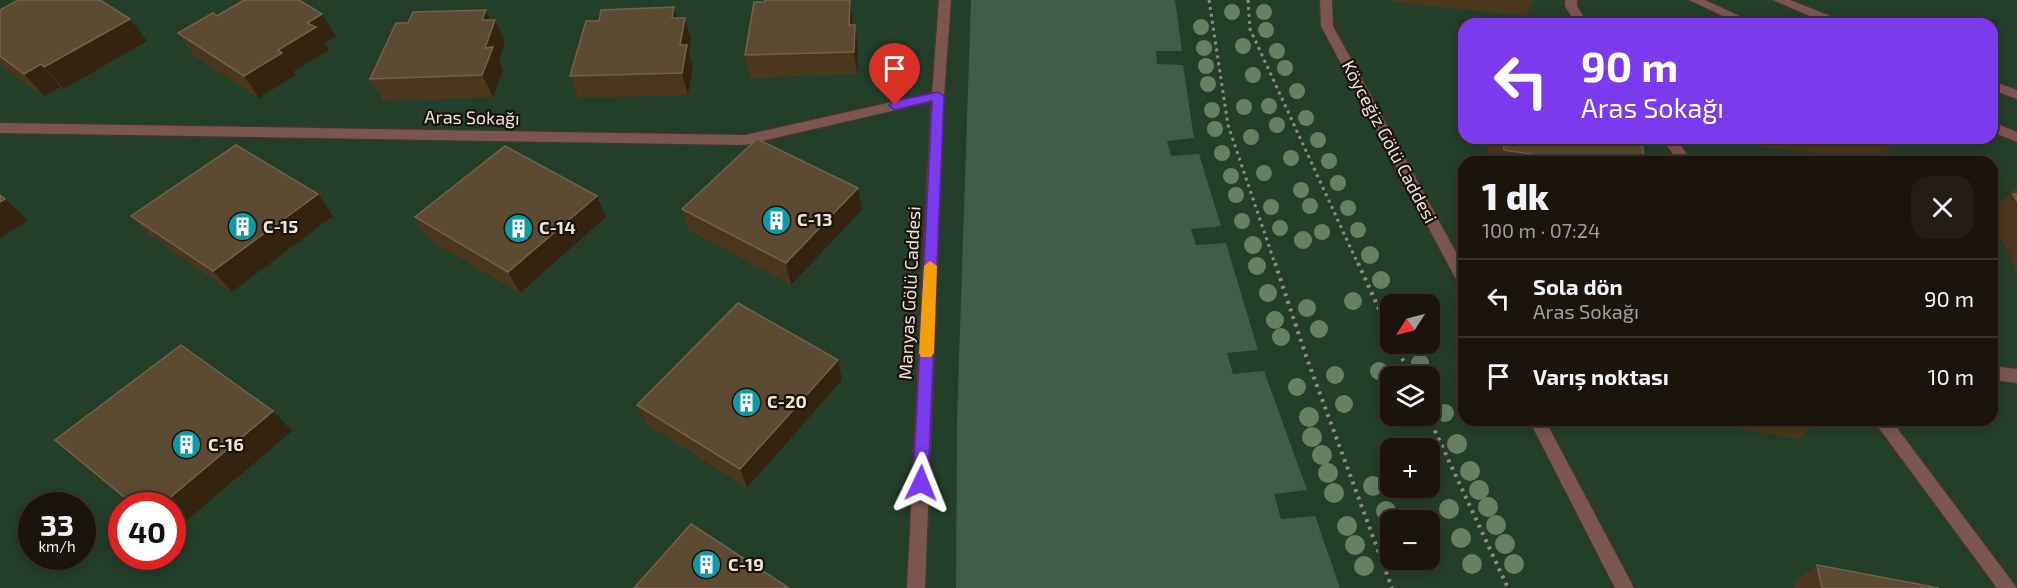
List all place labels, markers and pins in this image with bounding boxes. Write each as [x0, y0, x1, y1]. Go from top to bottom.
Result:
pin [869, 43, 920, 105]
building icon: C-13 [760, 204, 792, 236]
place label: C-13 [797, 208, 832, 230]
building icon: C-15 [226, 211, 258, 243]
building icon: C-14 [502, 212, 534, 244]
place label: C-15 [263, 215, 298, 237]
place label: C-14 [539, 216, 576, 238]
building icon: C-20 [730, 386, 762, 418]
place label: C-20 [767, 390, 807, 412]
building icon: C-16 [171, 429, 203, 461]
place label: C-16 [208, 433, 244, 455]
building icon: C-19 [691, 549, 723, 581]
place label: C-19 [728, 553, 764, 575]

